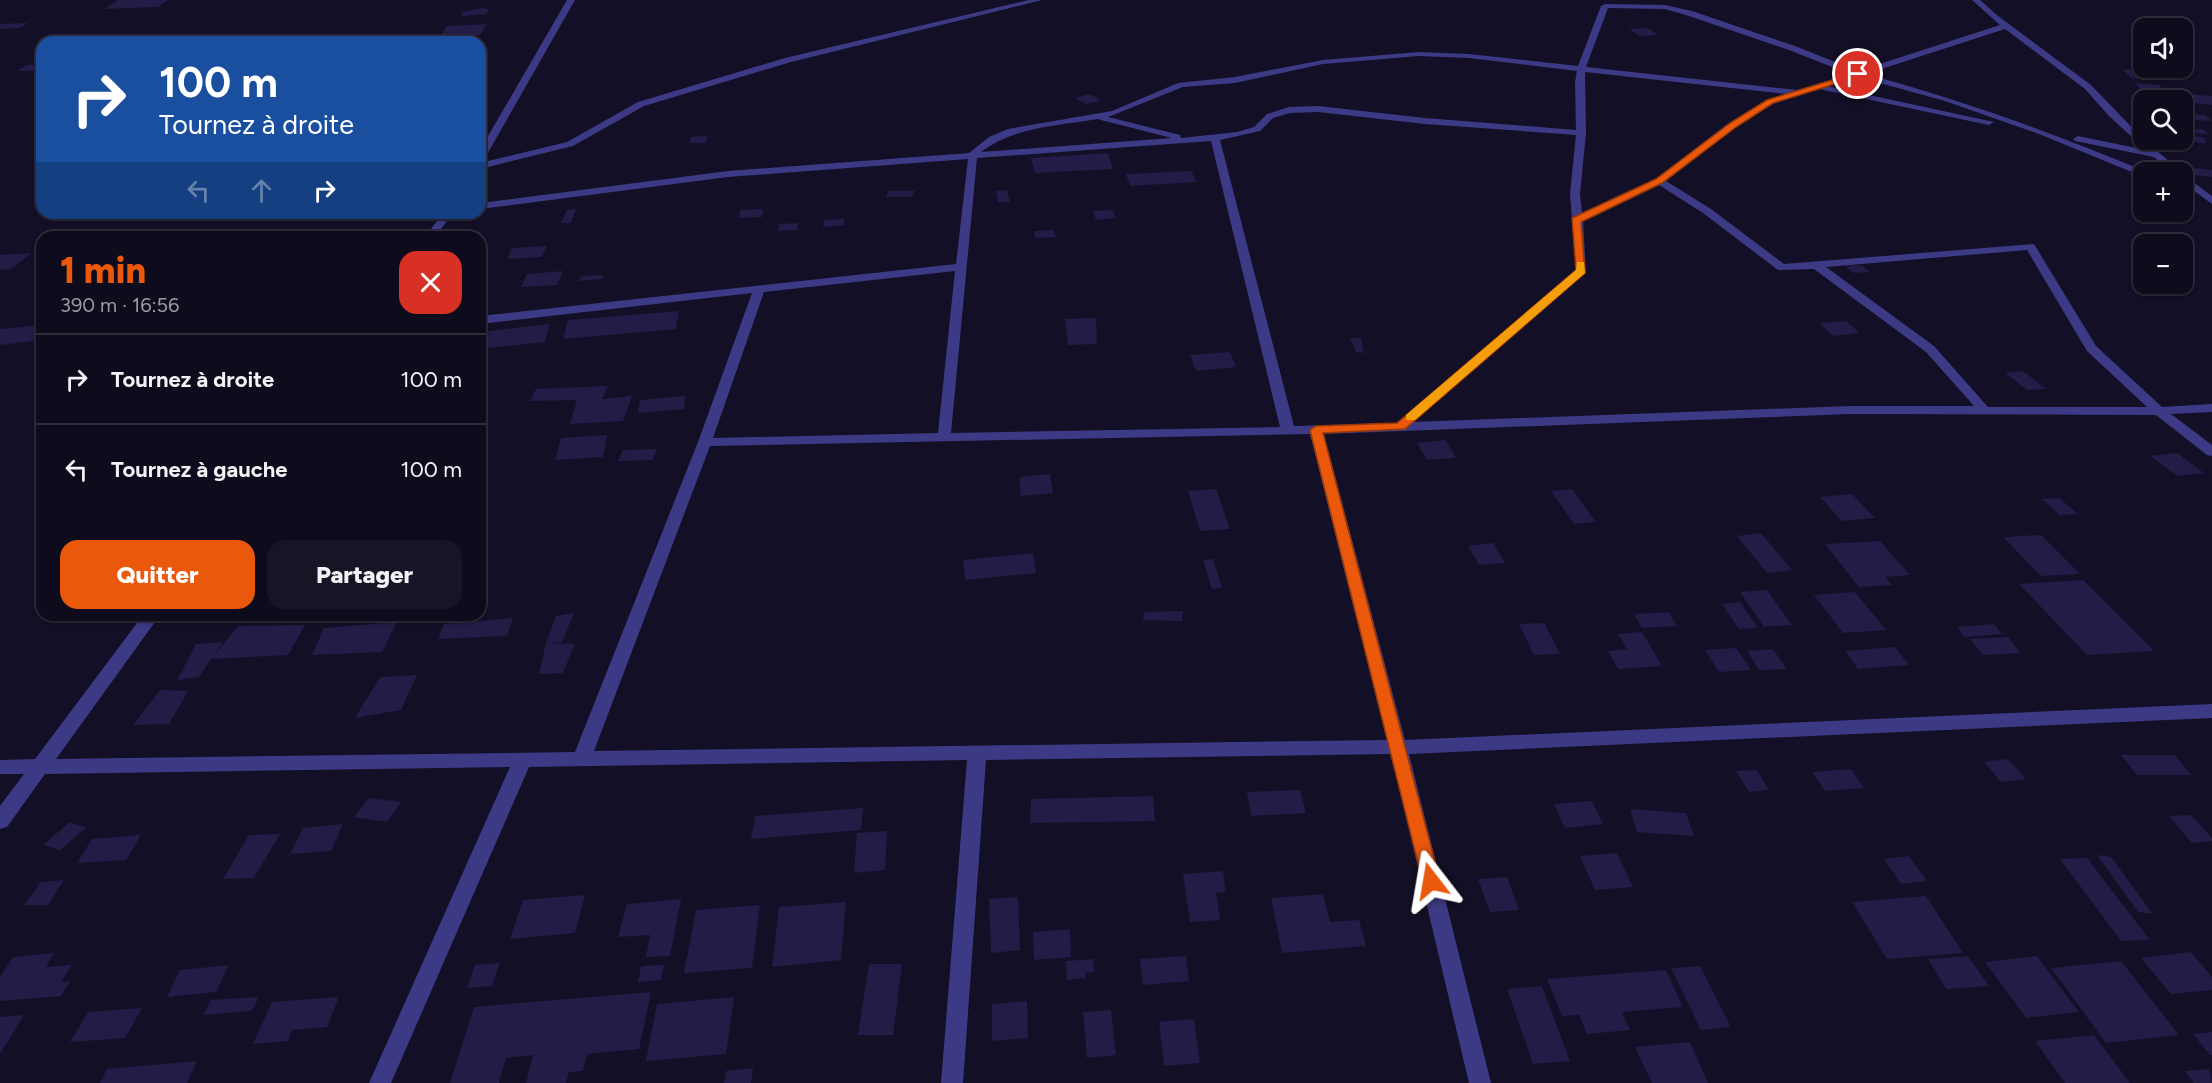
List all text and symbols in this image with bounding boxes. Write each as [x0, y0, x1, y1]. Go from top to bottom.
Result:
map controls [2133, 18, 2193, 294]
button: sound [2133, 18, 2193, 78]
pin [1832, 48, 1883, 99]
text: 100 m [159, 57, 278, 108]
icon: arrive [1841, 57, 1874, 90]
icon: right [60, 60, 138, 138]
button: search [2133, 90, 2193, 150]
text: Tournez à droite [159, 108, 354, 141]
button: + [2133, 162, 2193, 222]
icon: left [182, 174, 215, 207]
icon: ahead [245, 174, 278, 207]
icon: right [308, 174, 341, 207]
button: − [2133, 234, 2193, 294]
text: 1 min [60, 249, 146, 292]
button: close [399, 251, 462, 314]
text: 390 m · 16:56 [60, 293, 179, 317]
icon: right [60, 363, 93, 396]
text: Tournez à droite [111, 366, 274, 393]
text: 100 m [401, 366, 462, 393]
icon: left [60, 453, 93, 486]
text: Tournez à gauche [111, 456, 287, 483]
text: 100 m [401, 456, 462, 483]
button: Quitter [60, 540, 255, 609]
button: Partager [267, 540, 462, 609]
position arrow [1399, 849, 1463, 913]

